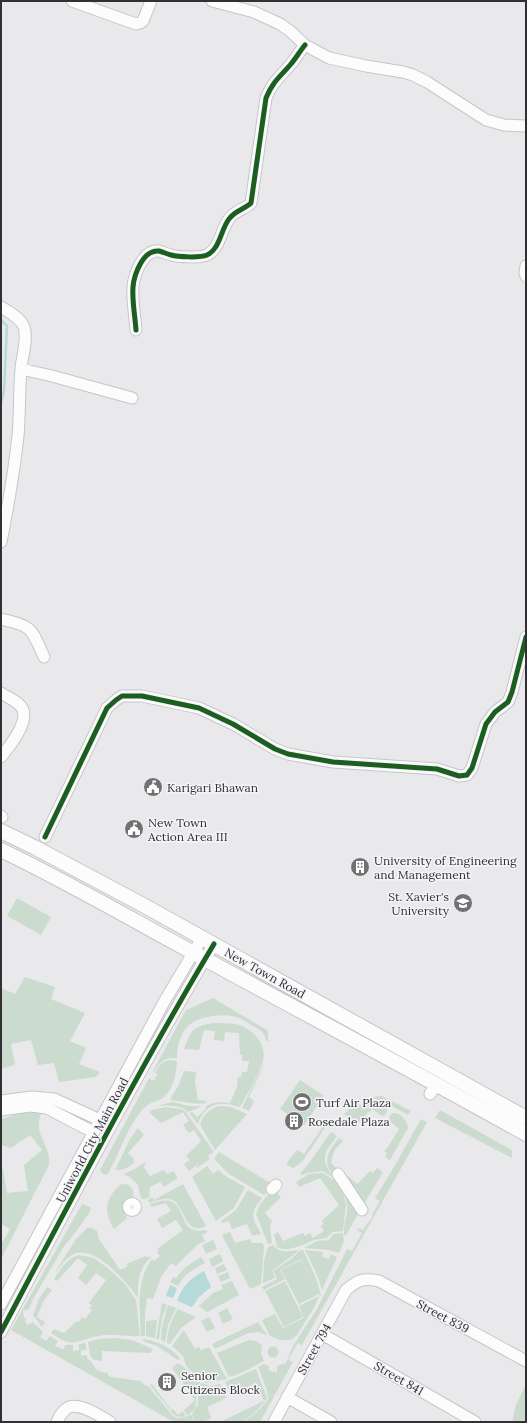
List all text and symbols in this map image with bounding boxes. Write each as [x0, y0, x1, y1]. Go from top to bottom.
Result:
public building icon: Karigari Bhawan [142, 776, 164, 798]
place label: Karigari Bhawan [167, 780, 258, 795]
place label: New Town Action Area III [147, 815, 228, 844]
public building icon: New Town Action Area III [123, 818, 145, 840]
place label: University of Engineering and Management [374, 853, 517, 882]
building icon: University of Engineering and Management [349, 856, 371, 878]
place label: St. Xavier's University [388, 889, 450, 918]
school or university icon: St. Xavier's University [452, 892, 474, 914]
street label: New Town Road [222, 945, 308, 1001]
street label: Uniworld City Main Road [53, 1075, 131, 1205]
sports icon: Turf Air Plaza [291, 1091, 313, 1113]
place label: Turf Air Plaza [316, 1095, 391, 1110]
building icon: Rosedale Plaza [283, 1110, 305, 1132]
place label: Rosedale Plaza [308, 1114, 390, 1129]
street label: Street 839 [414, 1296, 472, 1336]
street label: Street 794 [294, 1320, 334, 1377]
street label: Street 841 [372, 1358, 426, 1398]
place label: Senior Citizens Block [181, 1368, 261, 1397]
building icon: Senior Citizens Block [156, 1371, 178, 1393]

